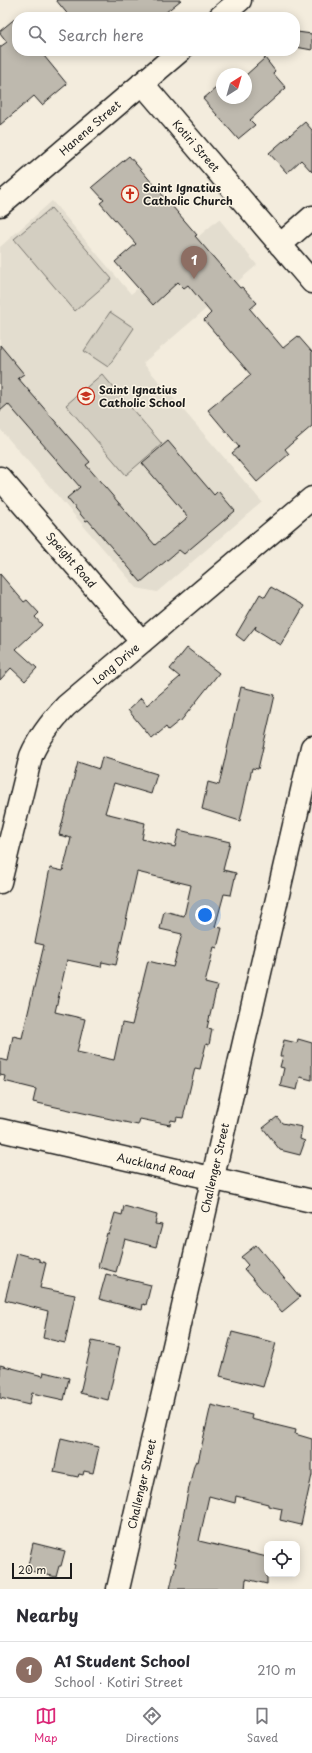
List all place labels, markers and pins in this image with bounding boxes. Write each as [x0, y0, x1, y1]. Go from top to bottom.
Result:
place label: Saint Ignatius Catholic Church [143, 179, 233, 209]
church icon: Saint Ignatius Catholic Church [120, 184, 140, 204]
pin: 1 [181, 246, 207, 279]
place label: Saint Ignatius Catholic School [99, 381, 185, 411]
school or university icon: Saint Ignatius Catholic School [76, 386, 96, 406]

